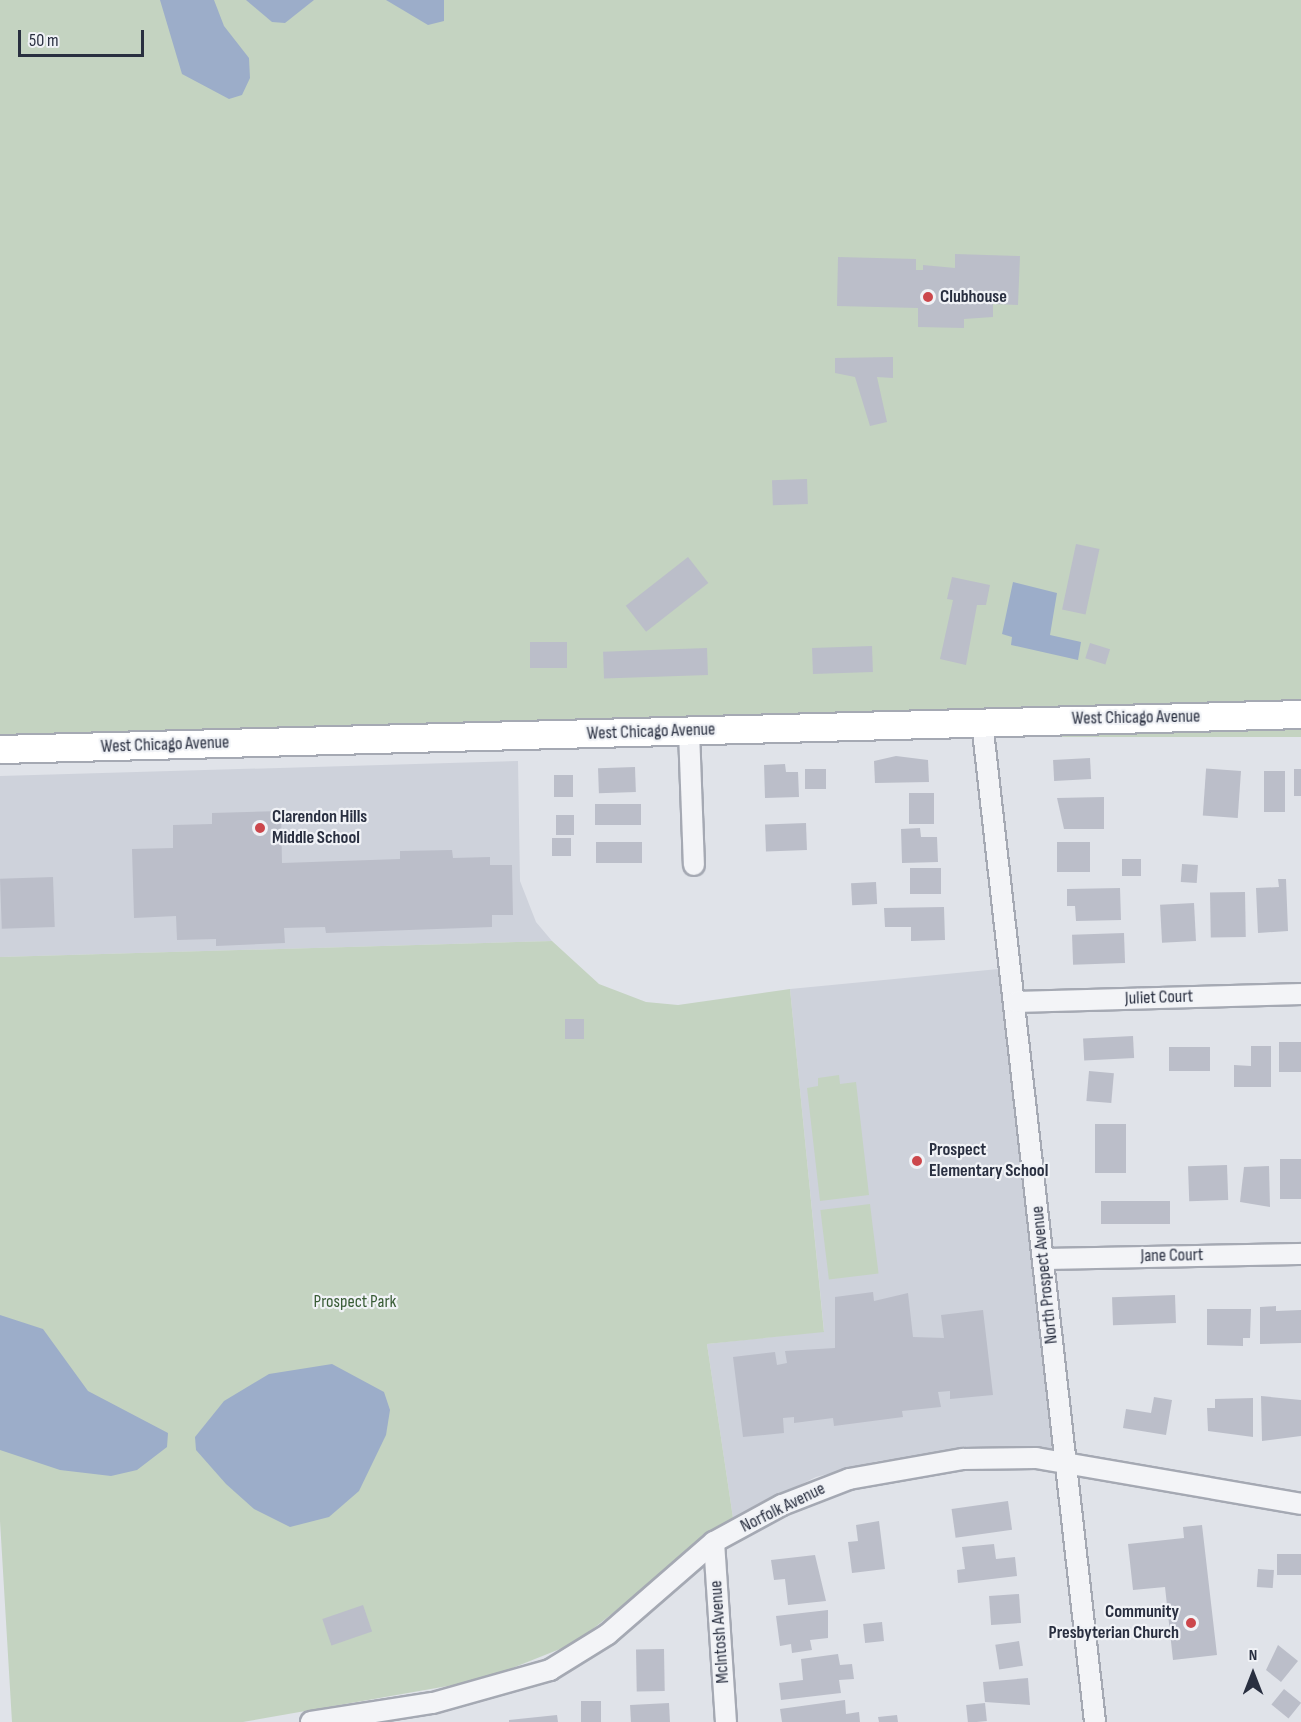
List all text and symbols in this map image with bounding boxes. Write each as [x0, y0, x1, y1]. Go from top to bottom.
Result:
scale bar [21, 18, 147, 56]
text: 50 m [29, 30, 59, 51]
place label: Clubhouse [940, 286, 1007, 308]
marker: Clubhouse [921, 290, 935, 304]
street label: West Chicago Avenue [1072, 706, 1200, 730]
street label: West Chicago Avenue [586, 719, 716, 745]
street label: West Chicago Avenue [100, 732, 230, 758]
place label: Clarendon Hills Middle School [272, 807, 367, 850]
marker: Clarendon Hills Middle School [253, 821, 267, 835]
street label: Juliet Court [1125, 986, 1193, 1010]
place label: Prospect Elementary School [929, 1140, 1048, 1182]
marker: Prospect Elementary School [910, 1154, 924, 1168]
street label: North Prospect Avenue [1027, 1205, 1063, 1345]
street label: Jane Court [1140, 1245, 1204, 1267]
park label: Prospect Park [314, 1291, 396, 1313]
street label: Norfolk Avenue [737, 1478, 829, 1538]
street label: McIntosh Avenue [706, 1580, 734, 1684]
place label: Community Presbyterian Church [1049, 1602, 1179, 1644]
marker: Community Presbyterian Church [1184, 1616, 1198, 1630]
north arrow [1223, 1644, 1283, 1704]
text: N [1249, 1646, 1257, 1665]

